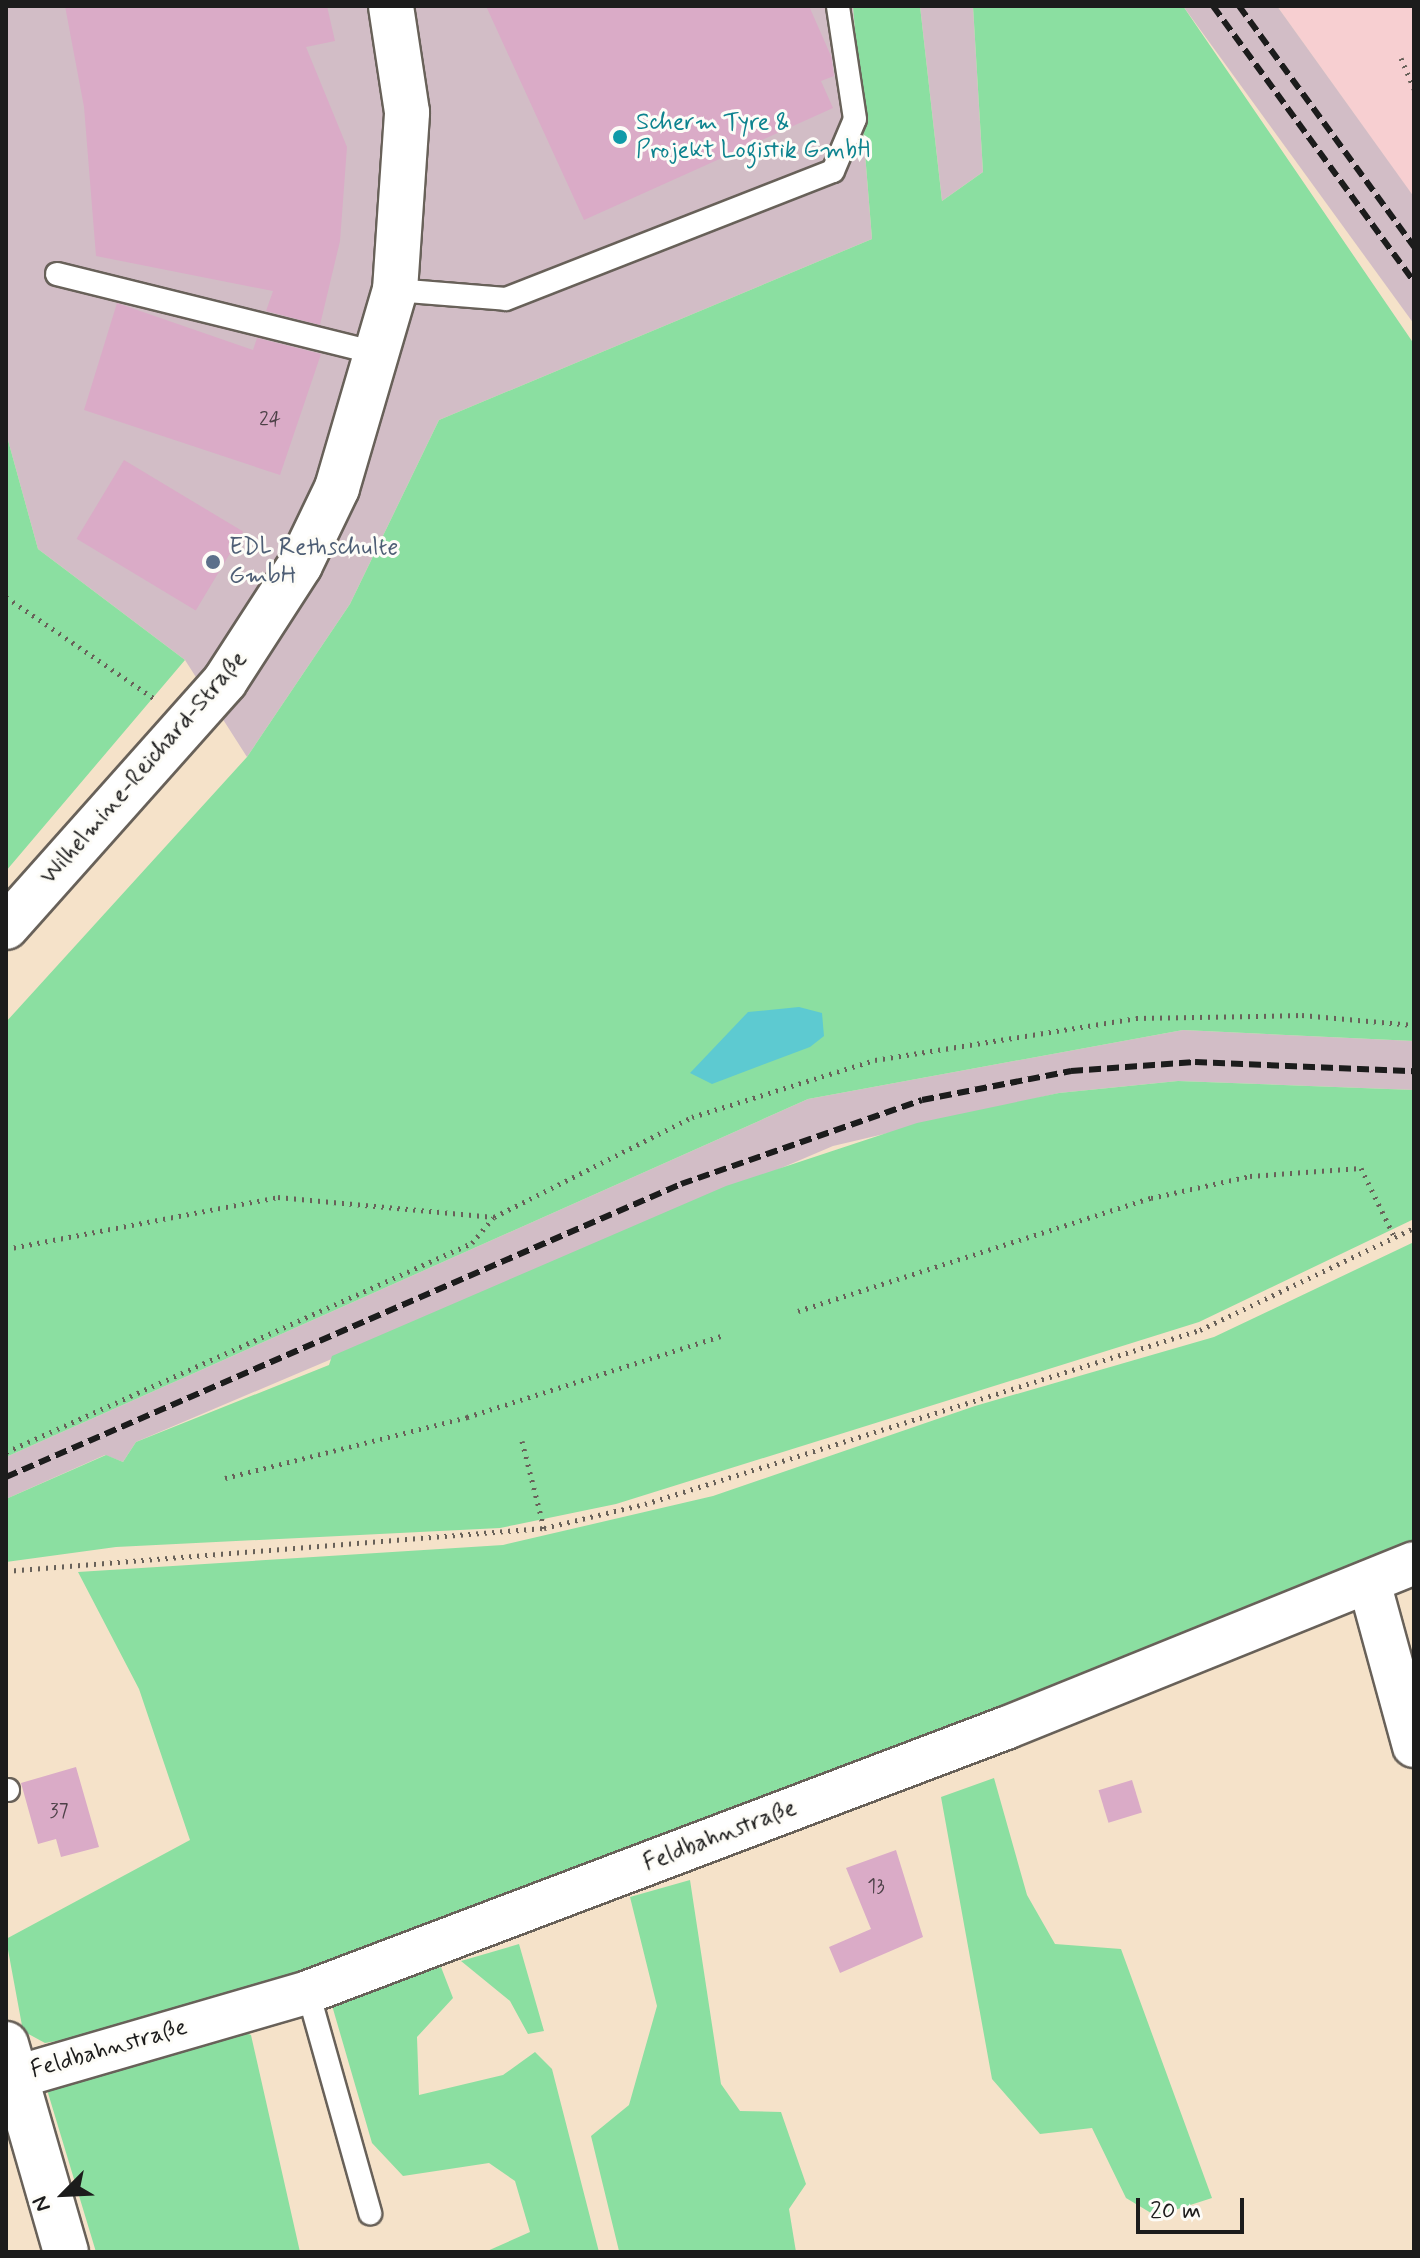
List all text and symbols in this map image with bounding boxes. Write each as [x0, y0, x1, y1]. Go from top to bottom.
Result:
place label: Scherm Tyre & Projekt Logistik GmbH [636, 109, 871, 165]
marker: Scherm Tyre & Projekt Logistik GmbH [611, 128, 629, 146]
house number: 24 [259, 407, 281, 431]
place label: EDL Rethschulte GmbH [229, 534, 396, 590]
marker: EDL Rethschulte GmbH [204, 553, 222, 571]
street label: Wilhelmine-Reichard-Straße [35, 645, 253, 891]
street label: Feldbahnstraße [639, 1794, 801, 1878]
house number: 37 [49, 1799, 69, 1823]
house number: 13 [867, 1874, 885, 1898]
street label: Feldbahnstraße [27, 2013, 191, 2085]
north arrow [24, 2154, 104, 2234]
scale bar [1140, 2182, 1248, 2232]
text: N [26, 2191, 58, 2216]
text: 20 m [1150, 2196, 1201, 2227]

